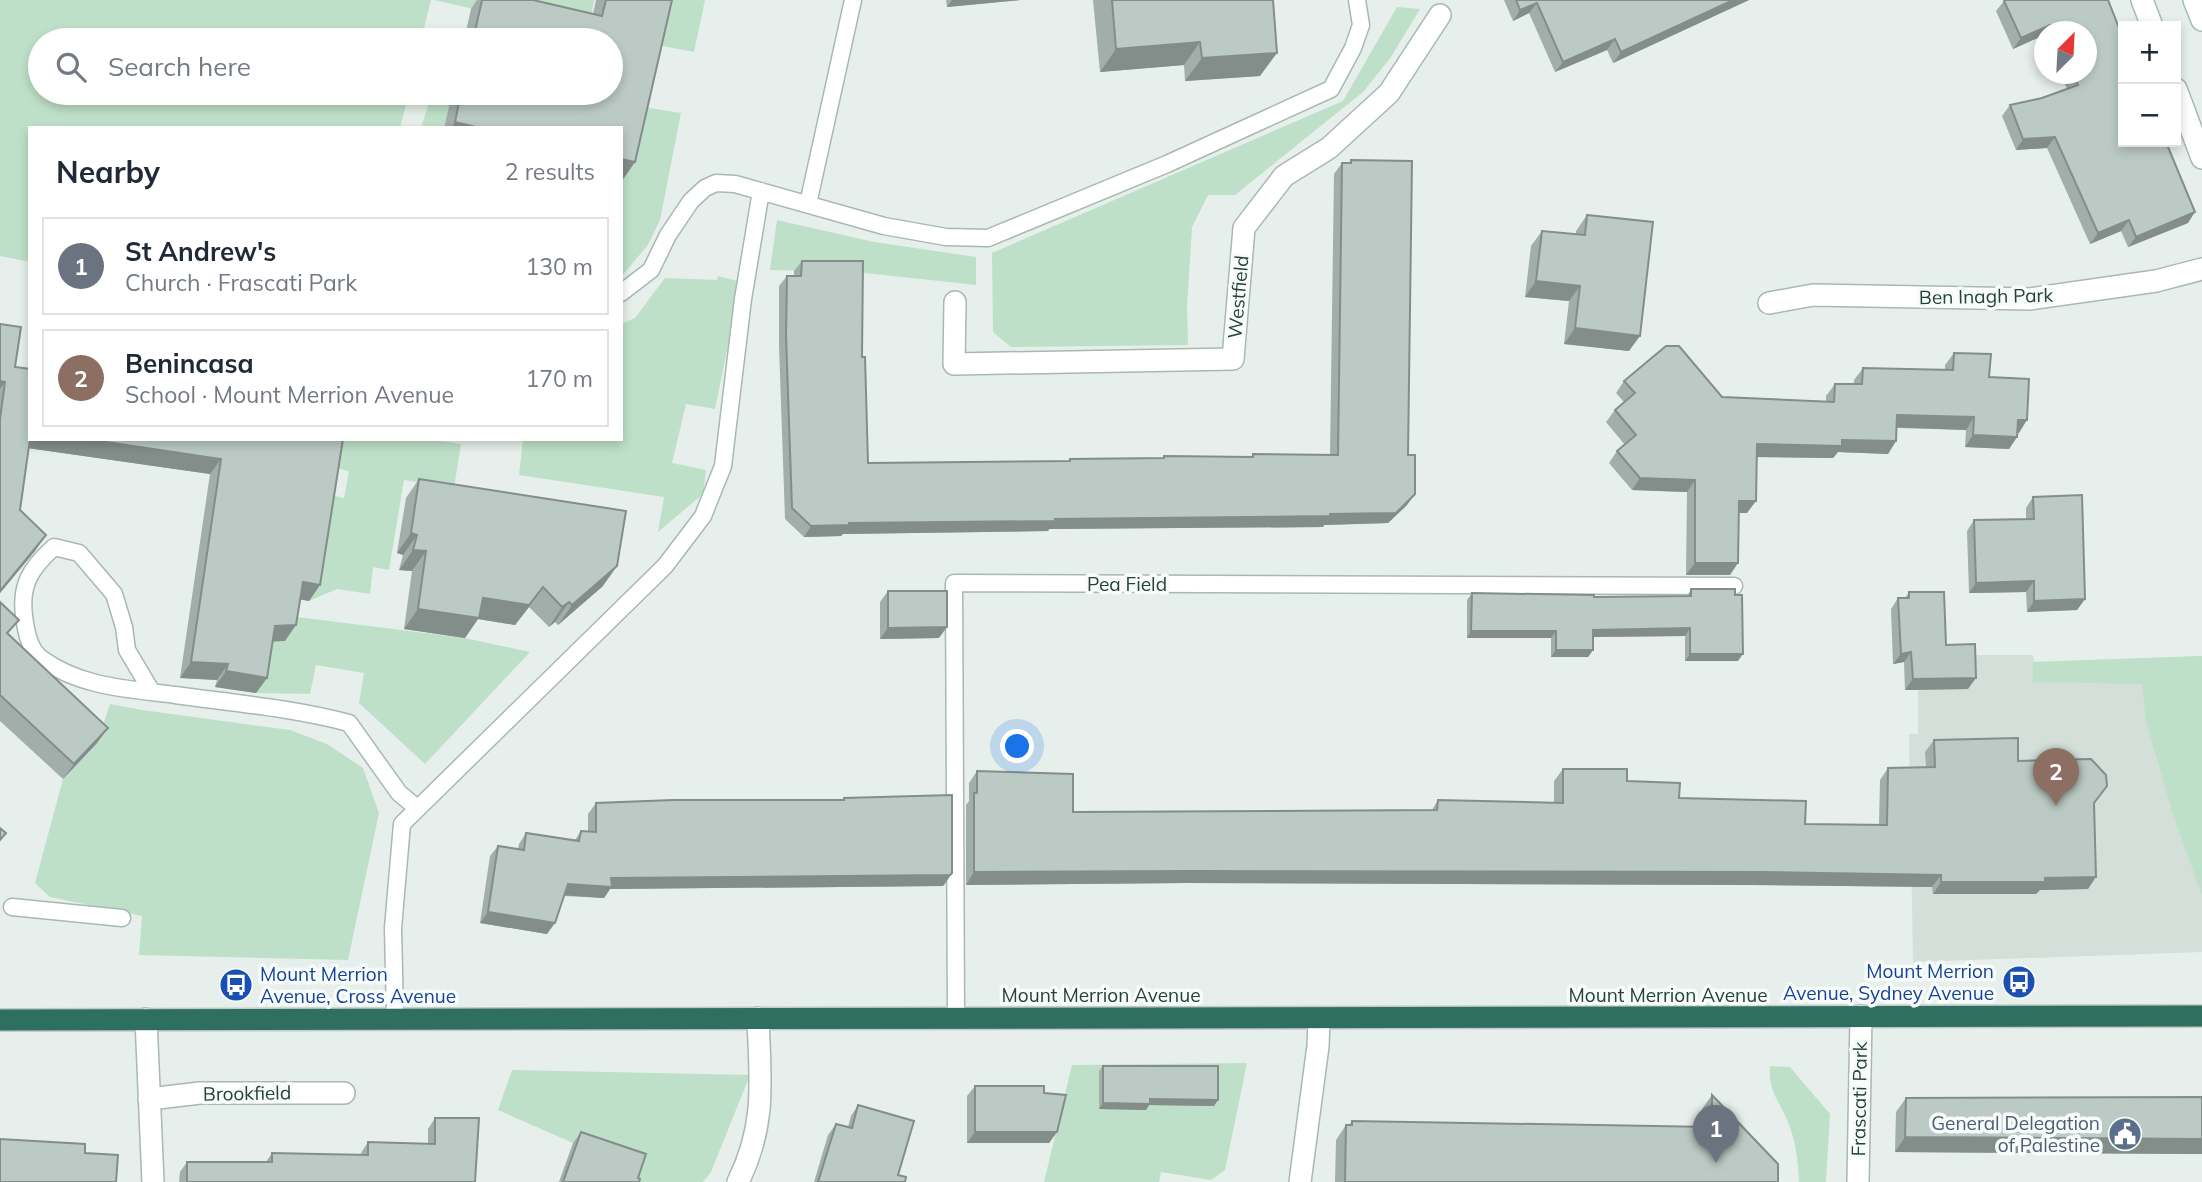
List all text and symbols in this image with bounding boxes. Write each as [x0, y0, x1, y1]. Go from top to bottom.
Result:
north arrow [2034, 21, 2097, 84]
map controls [2118, 21, 2181, 147]
button: + [2118, 21, 2181, 84]
search box [28, 28, 623, 105]
icon: search [52, 48, 90, 86]
text: Search here [108, 50, 251, 83]
button: − [2118, 84, 2181, 147]
text: Nearby [56, 153, 160, 191]
text: 2 results [505, 157, 595, 186]
text: St Andrew's [125, 235, 276, 268]
text: 1 [74, 252, 88, 281]
text: 130 m [525, 252, 593, 281]
street label: Westfield [1222, 254, 1254, 340]
text: Church · Frascati Park [125, 268, 357, 297]
street label: Ben Inagh Park [1919, 283, 2054, 309]
text: Benincasa [125, 347, 254, 380]
text: 2 [74, 364, 88, 393]
text: 170 m [525, 364, 593, 393]
text: School · Mount Merrion Avenue [125, 380, 454, 409]
street label: Pea Field [1087, 572, 1167, 596]
your location [1000, 729, 1034, 763]
pin: 2 [2033, 748, 2079, 806]
place label: Mount Merrion Avenue, Sydney Avenue [1783, 959, 1994, 1005]
place label: Mount Merrion Avenue, Cross Avenue [260, 962, 456, 1008]
bus stop icon: Mount Merrion Avenue, Sydney Avenue [2000, 963, 2038, 1001]
bus stop icon: Mount Merrion Avenue, Cross Avenue [217, 966, 255, 1004]
street label: Mount Merrion Avenue [1002, 983, 1200, 1007]
street label: Mount Merrion Avenue [1569, 983, 1767, 1007]
street label: Frascati Park [1846, 1041, 1872, 1157]
street label: Brookfield [203, 1080, 291, 1106]
pin: 1 [1693, 1105, 1739, 1163]
place label: General Delegation of Palestine [1931, 1111, 2100, 1157]
public building icon: General Delegation of Palestine [2106, 1115, 2144, 1153]

